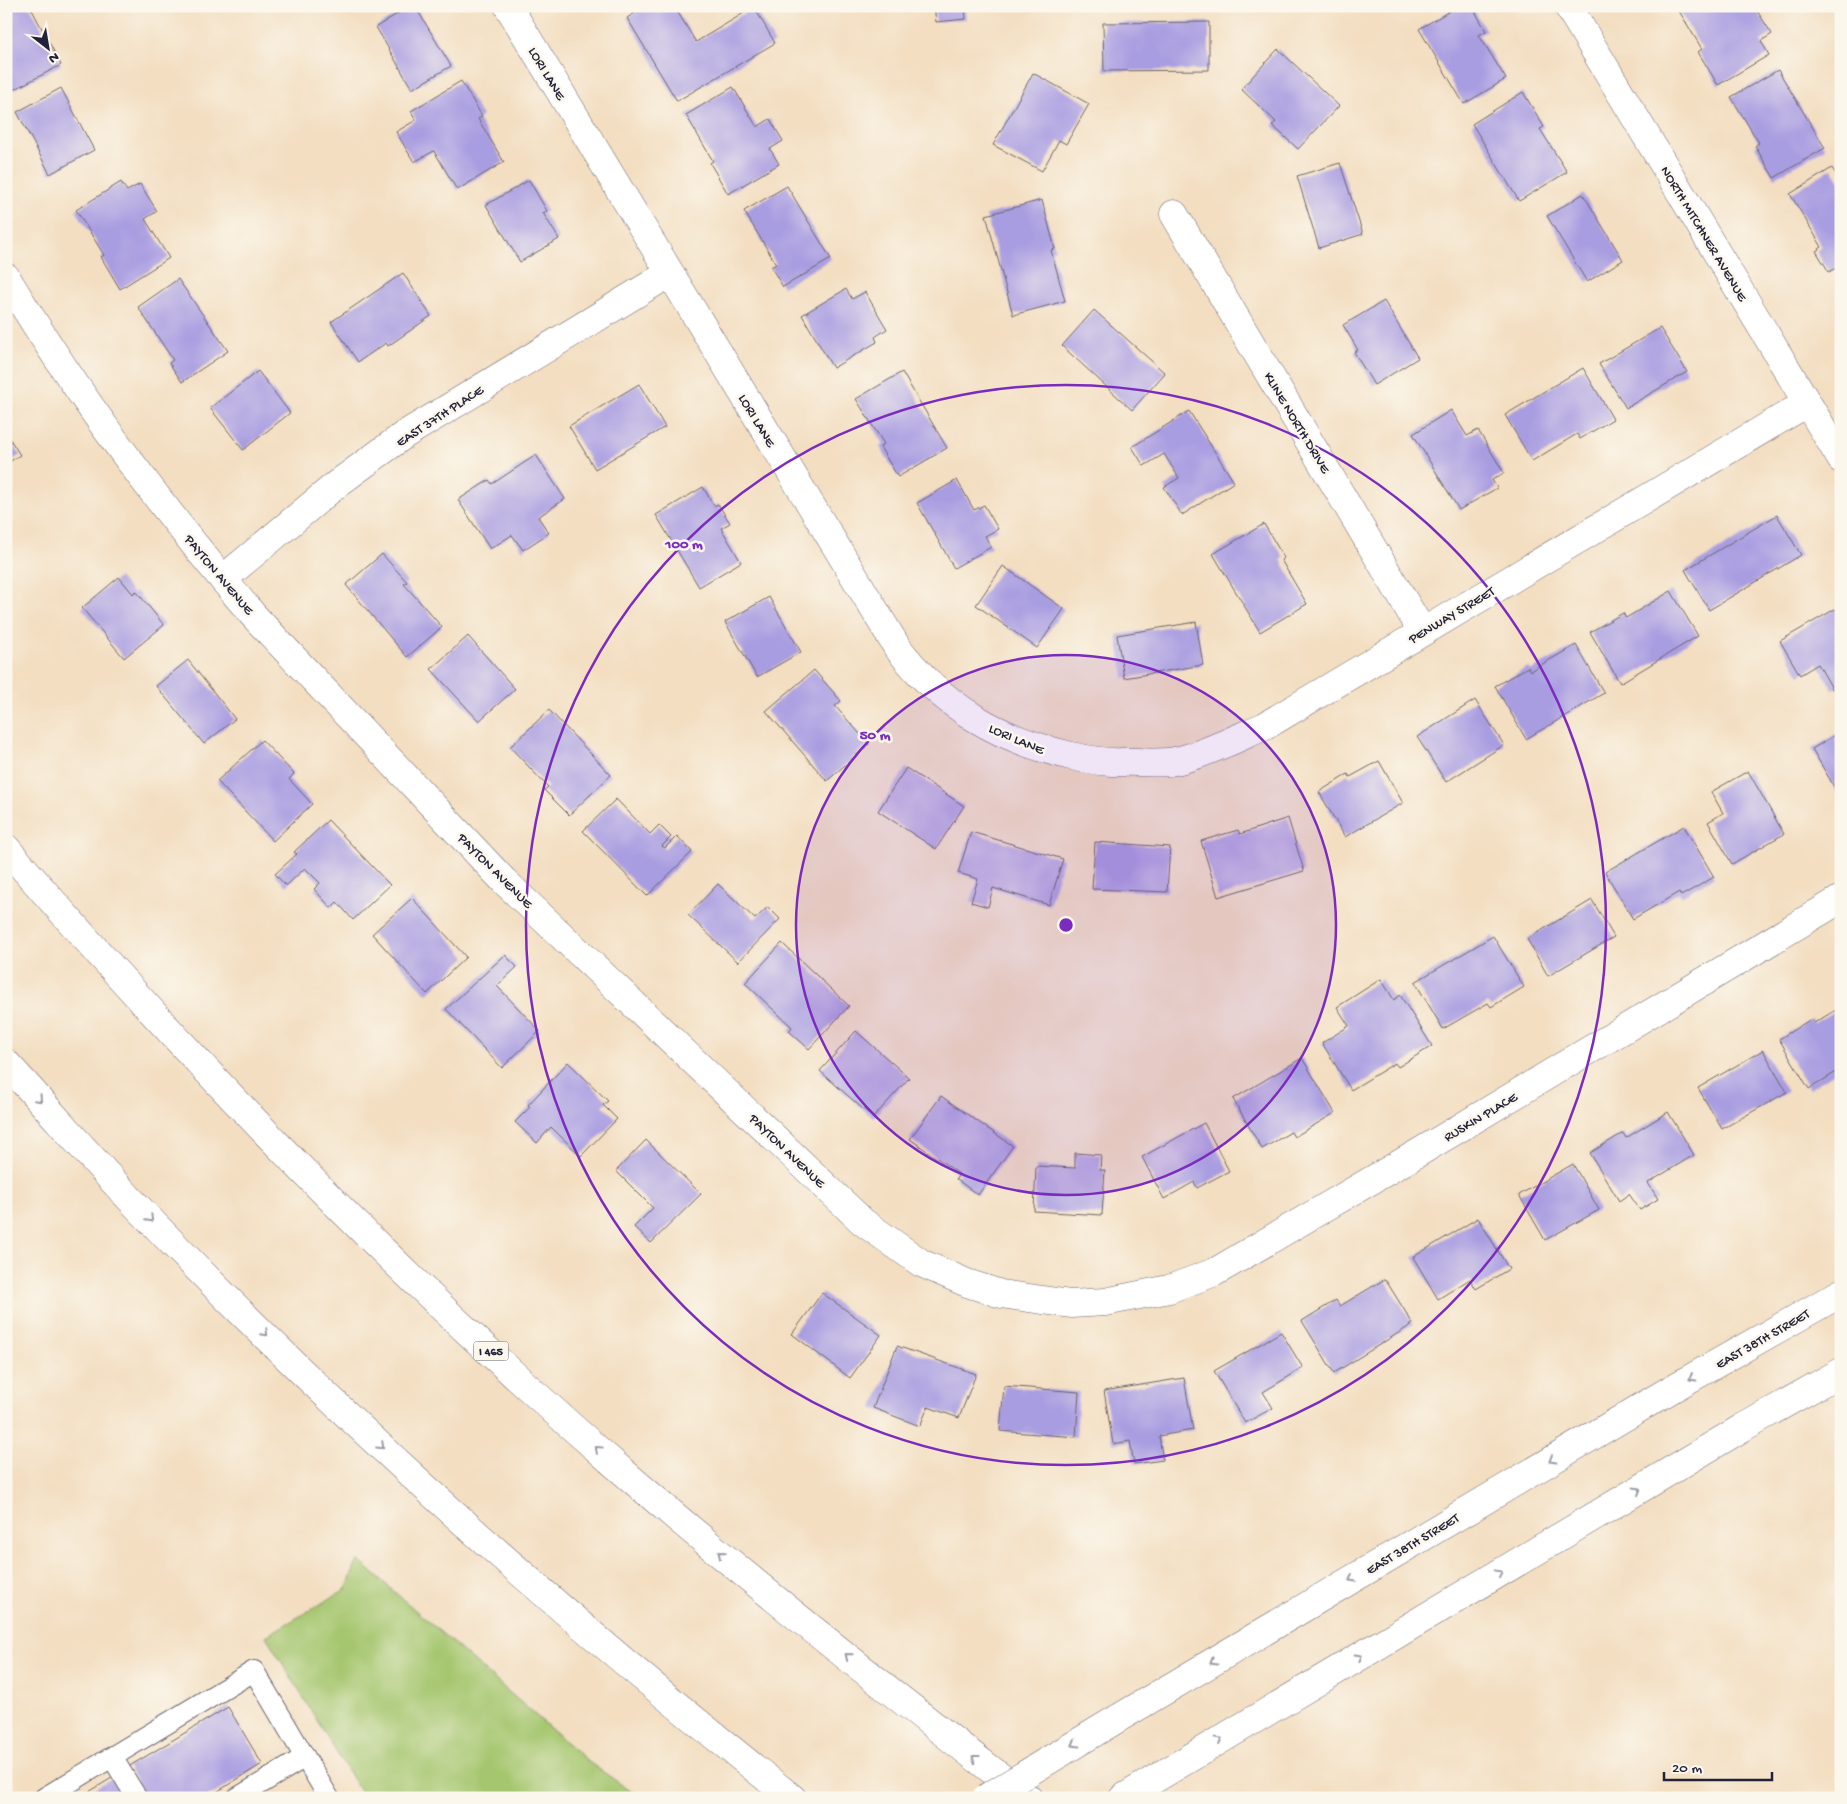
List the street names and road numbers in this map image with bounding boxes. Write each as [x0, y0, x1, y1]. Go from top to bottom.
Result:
street label: LORI LANE [523, 45, 569, 105]
street label: NORTH MITCHNER AVENUE [1656, 164, 1751, 306]
street label: KLINE NORTH DRIVE [1259, 369, 1333, 478]
street label: EAST 37TH PLACE [393, 382, 488, 452]
street label: LORI LANE [733, 392, 779, 452]
street label: PAYTON AVENUE [179, 531, 257, 620]
street label: PENWAY STREET [1405, 583, 1499, 649]
street label: LORI LANE [986, 721, 1048, 760]
street label: PAYTON AVENUE [452, 830, 536, 914]
street label: RUSKIN PLACE [1441, 1089, 1522, 1147]
street label: PAYTON AVENUE [744, 1110, 829, 1193]
street label: EAST 38TH STREET [1713, 1306, 1814, 1374]
road number: I 465 [474, 1342, 508, 1360]
street label: EAST 38TH STREET [1364, 1510, 1464, 1580]

